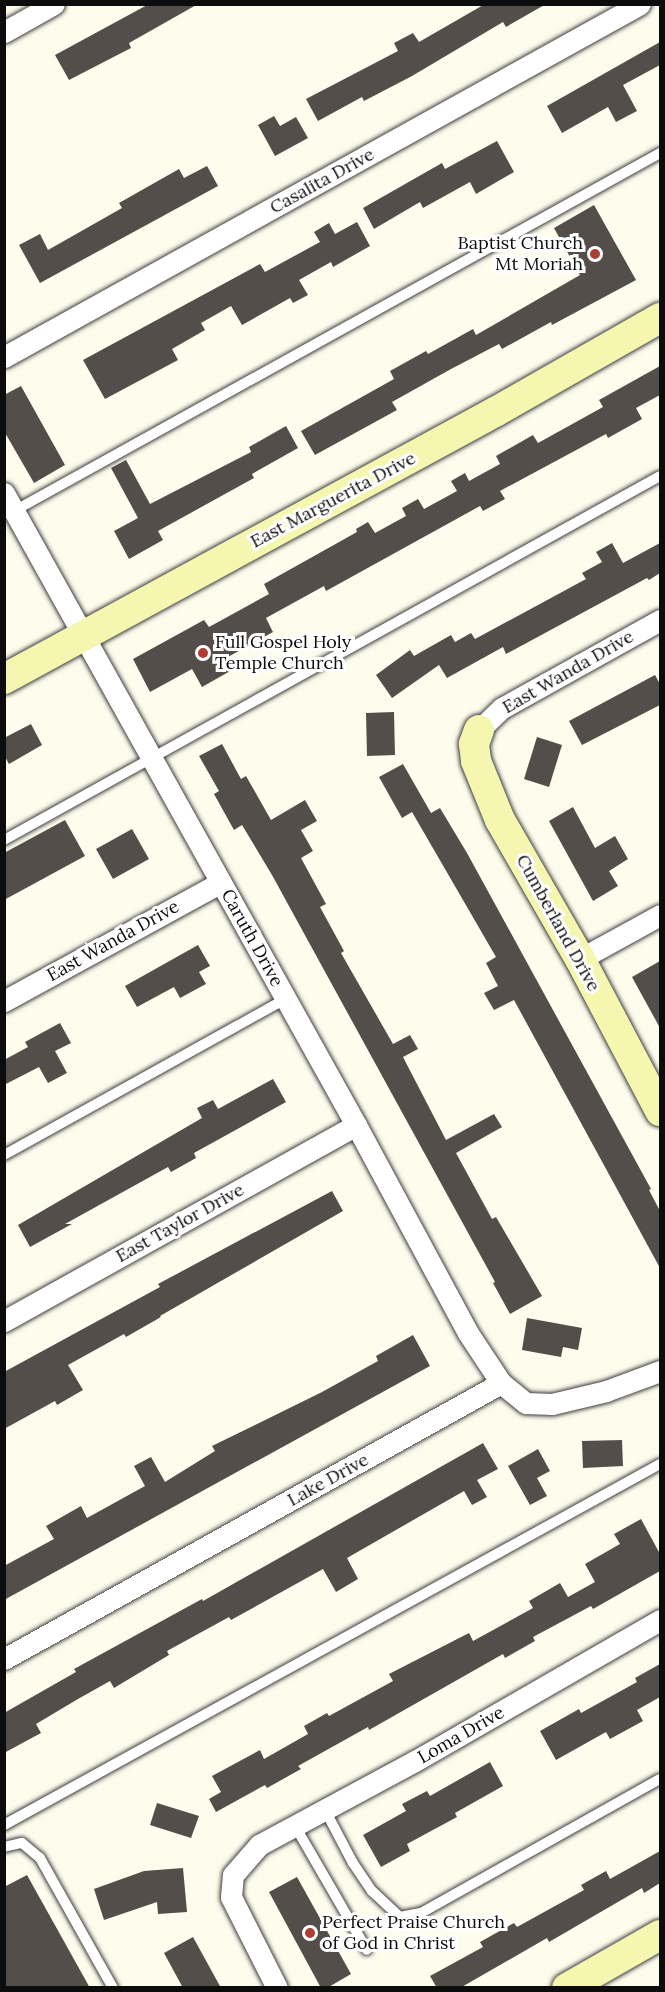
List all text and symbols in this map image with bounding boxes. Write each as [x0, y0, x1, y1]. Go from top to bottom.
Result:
street label: Casalita Drive [266, 143, 378, 219]
place label: Baptist Church Mt Moriah [458, 233, 583, 276]
marker: Baptist Church Mt Moriah [588, 247, 602, 261]
street label: East Marguerita Drive [247, 447, 419, 553]
street label: East Wanda Drive [499, 626, 637, 718]
place label: Full Gospel Holy Temple Church [215, 632, 351, 674]
marker: Full Gospel Holy Temple Church [196, 646, 210, 660]
street label: Cumberland Drive [511, 851, 605, 995]
street label: Caruth Drive [216, 886, 288, 990]
street label: East Wanda Drive [43, 896, 183, 986]
street label: East Taylor Drive [112, 1179, 248, 1267]
street label: Lake Drive [284, 1449, 372, 1511]
street label: Loma Drive [414, 1702, 508, 1768]
place label: Perfect Praise Church of God in Christ [322, 1912, 505, 1954]
marker: Perfect Praise Church of God in Christ [303, 1926, 317, 1940]

